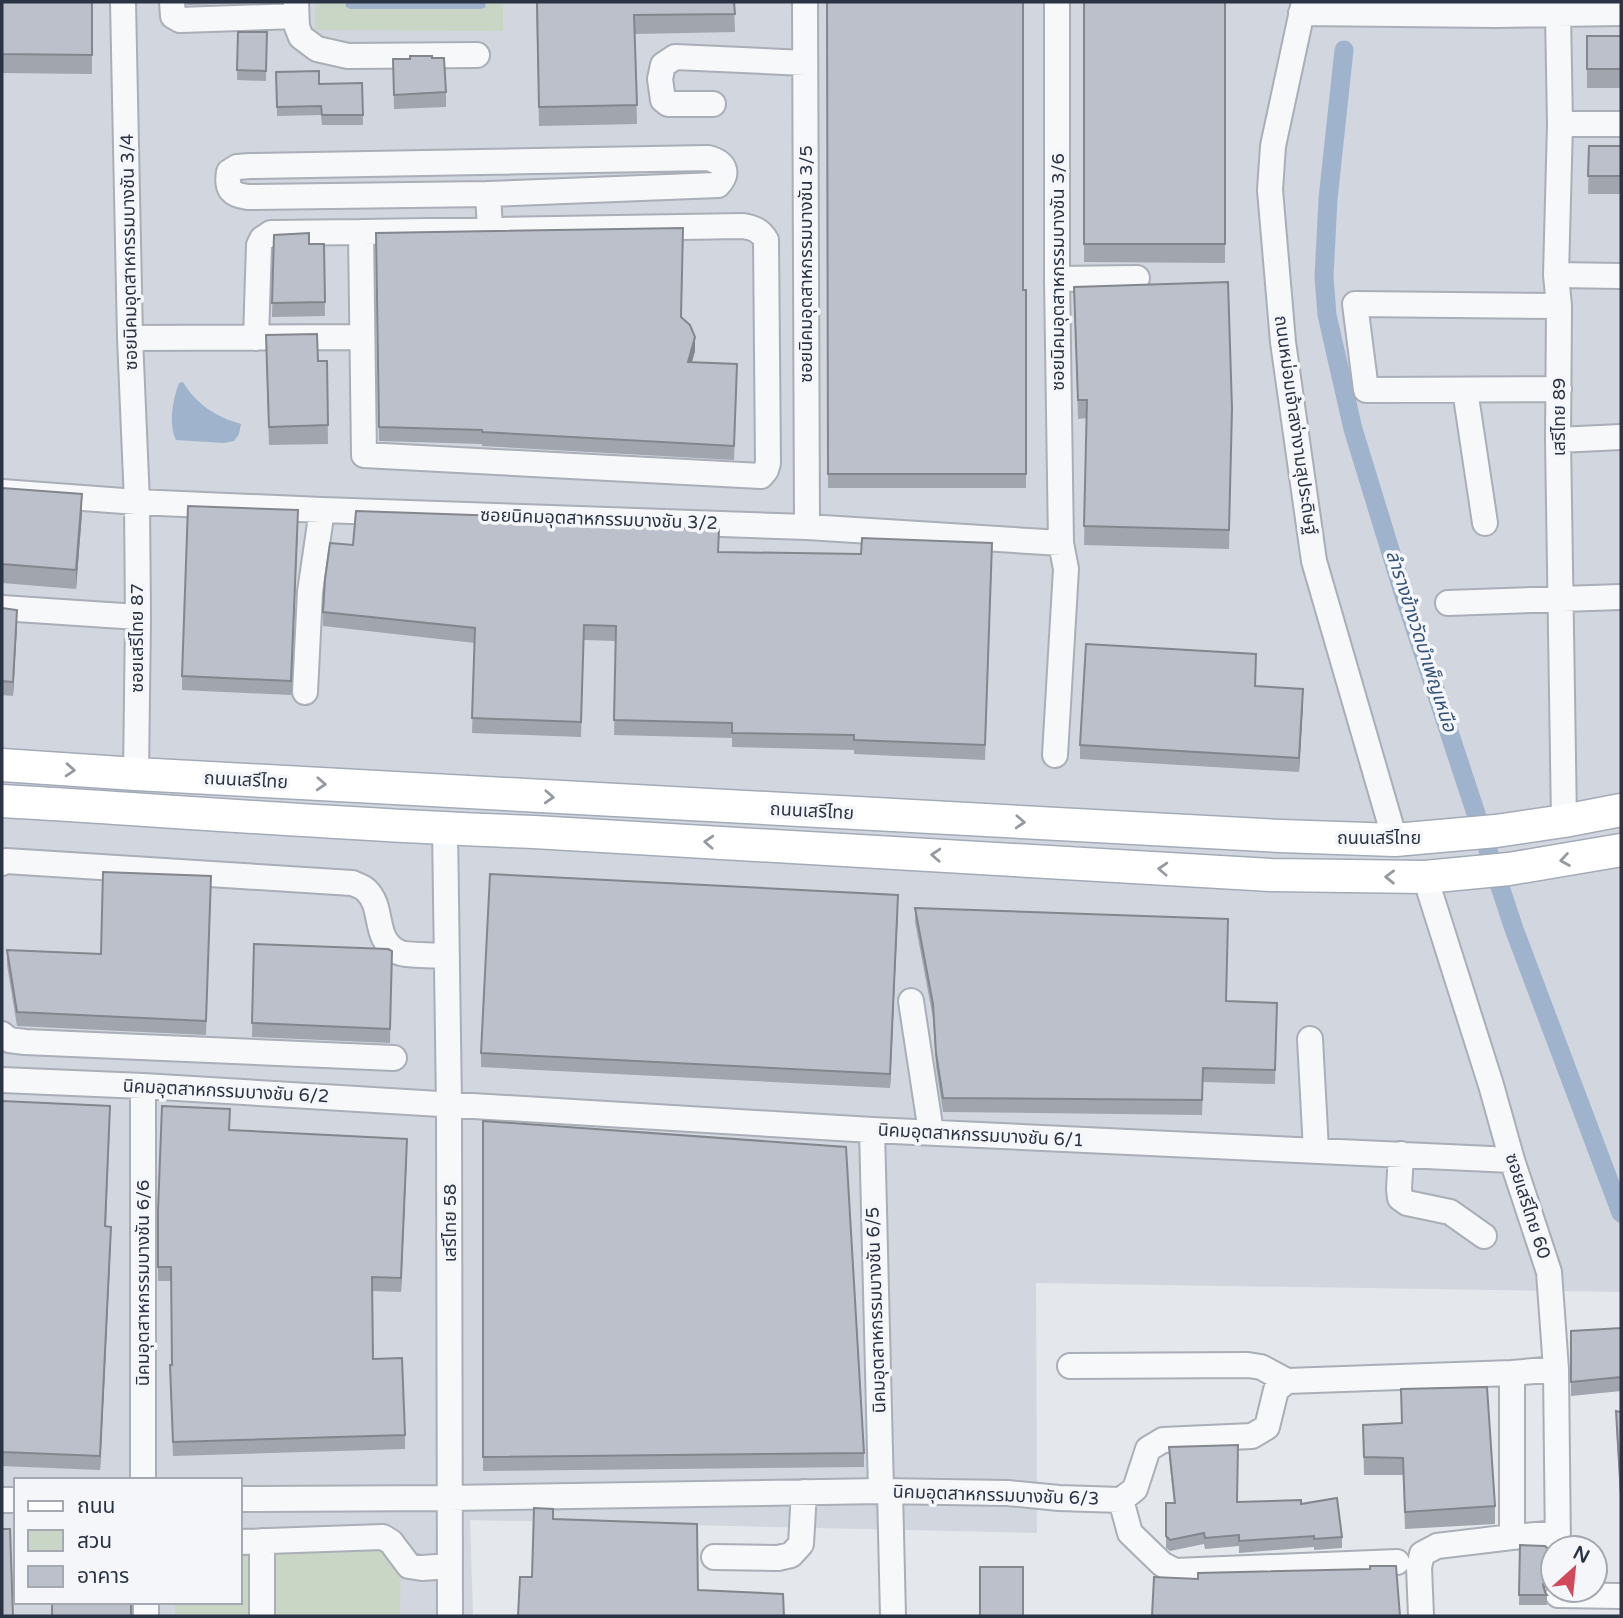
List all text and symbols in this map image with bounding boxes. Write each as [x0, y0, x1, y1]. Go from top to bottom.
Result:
street label: ซอยนิคมอุตสาหกรรมบางชัน 3/4 [116, 134, 142, 370]
street label: ซอยนิคมอุตสาหกรรมบางชัน 3/5 [795, 145, 817, 383]
street label: ซอยนิคมอุตสาหกรรมบางชัน 3/6 [1047, 153, 1069, 391]
street label: ถนนหม่อมเจ้าสง่างามสุประดิษฐ์ [1270, 314, 1322, 536]
street label: เสรีไทย 89 [1548, 378, 1570, 456]
street label: ซอยนิคมอุตสาหกรรมบางชัน 3/2 [480, 504, 718, 534]
water label: ลำรางข้างวัดบำเพ็ญเหนือ [1381, 548, 1461, 735]
street label: ซอยเสรีไทย 87 [126, 583, 148, 693]
one-way arrow [65, 762, 76, 777]
street label: ถนนเสรีไทย [203, 767, 289, 793]
one-way arrow [316, 777, 327, 792]
one-way arrow [543, 789, 554, 804]
street label: ถนนเสรีไทย [769, 798, 855, 824]
one-way arrow [1015, 815, 1026, 830]
street label: ถนนเสรีไทย [1337, 827, 1421, 849]
one-way arrow [703, 835, 714, 850]
one-way arrow [930, 848, 941, 863]
one-way arrow [1559, 852, 1571, 867]
one-way arrow [1157, 861, 1168, 876]
one-way arrow [1385, 869, 1396, 884]
street label: นิคมอุตสาหกรรมบางชัน 6/2 [122, 1075, 330, 1107]
street label: นิคมอุตสาหกรรมบางชัน 6/1 [877, 1119, 1085, 1151]
street label: ซอยเสรีไทย 60 [1501, 1150, 1555, 1262]
street label: นิคมอุตสาหกรรมบางชัน 6/6 [132, 1180, 154, 1386]
street label: เสรีไทย 58 [439, 1184, 461, 1262]
street label: นิคมอุตสาหกรรมบางชัน 6/5 [861, 1206, 891, 1414]
legend [14, 1478, 242, 1604]
street label: นิคมอุตสาหกรรมบางชัน 6/3 [892, 1480, 1100, 1510]
text: ถนน [77, 1494, 115, 1519]
text: สวน [77, 1529, 112, 1554]
north arrow [1539, 1534, 1609, 1604]
text: N [1569, 1541, 1593, 1568]
text: อาคาร [77, 1564, 129, 1589]

